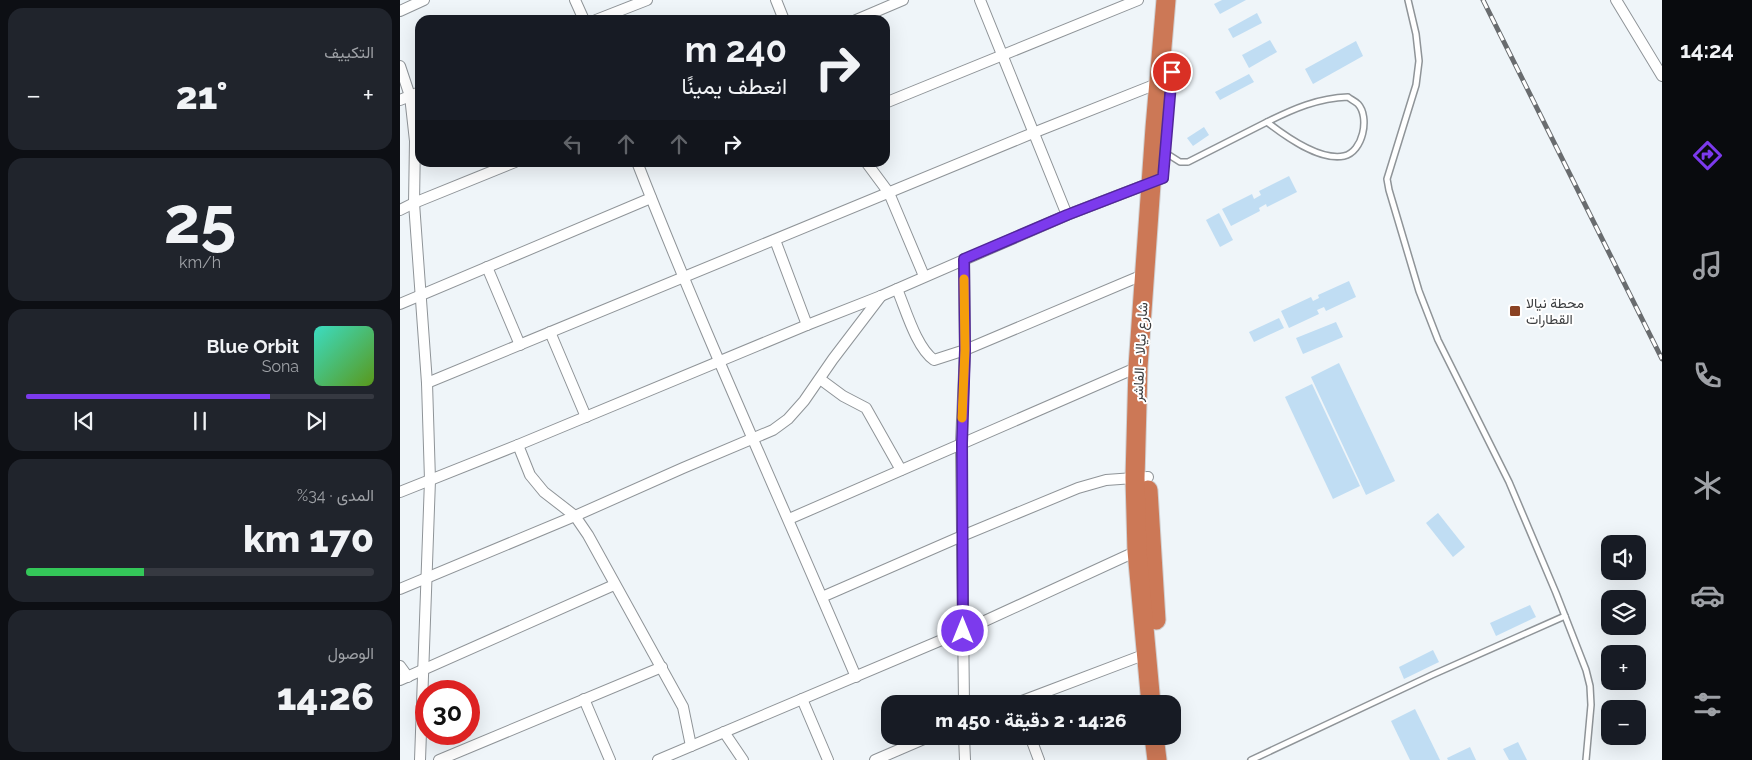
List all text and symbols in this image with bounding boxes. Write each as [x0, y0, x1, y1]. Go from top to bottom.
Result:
text: 240 m [685, 29, 787, 70]
icon: right [805, 35, 870, 100]
text: 14:24 [1680, 37, 1734, 63]
text: التكييف [324, 43, 374, 62]
pin [1151, 51, 1193, 93]
icon: arrive [1158, 58, 1186, 86]
text: 21° [176, 73, 228, 118]
text: انعطف يمينًا [682, 73, 787, 99]
text: − [26, 79, 41, 112]
text: + [362, 79, 374, 112]
icon: left [559, 130, 587, 158]
icon: ahead [612, 130, 640, 158]
icon: ahead [665, 130, 693, 158]
icon: right [718, 130, 746, 158]
icon: directions [1690, 138, 1725, 173]
text: 25 [164, 182, 236, 258]
icon: music [1690, 248, 1725, 283]
text: km/h [179, 253, 221, 272]
place label: محطة نيالا القطارات [1526, 295, 1584, 328]
street label: شارع نيالا - الفاشر [1129, 302, 1154, 403]
marker: محطة نيالا القطارات [1508, 304, 1522, 318]
text: Blue Orbit [207, 335, 299, 357]
text: Sona [262, 357, 299, 376]
icon: phone [1690, 358, 1725, 393]
icon: previous [70, 407, 98, 435]
icon: pause [186, 407, 214, 435]
icon: next [302, 407, 330, 435]
icon: climate [1690, 468, 1725, 503]
text: المدى · 34% [297, 486, 374, 505]
text: 170 km [243, 516, 374, 561]
map controls [1601, 535, 1646, 745]
button: sound [1601, 535, 1646, 580]
icon: car [1690, 578, 1725, 613]
button: layers [1601, 590, 1646, 635]
position arrow [936, 604, 988, 656]
text: الوصول [328, 644, 374, 663]
button: + [1601, 645, 1646, 690]
text: 14:26 [277, 674, 374, 719]
speed limit sign: 30 [415, 680, 480, 745]
icon: filters [1690, 687, 1725, 722]
button: − [1601, 700, 1646, 745]
text: 14:26 · 2 دقيقة · 450 m [935, 709, 1127, 731]

